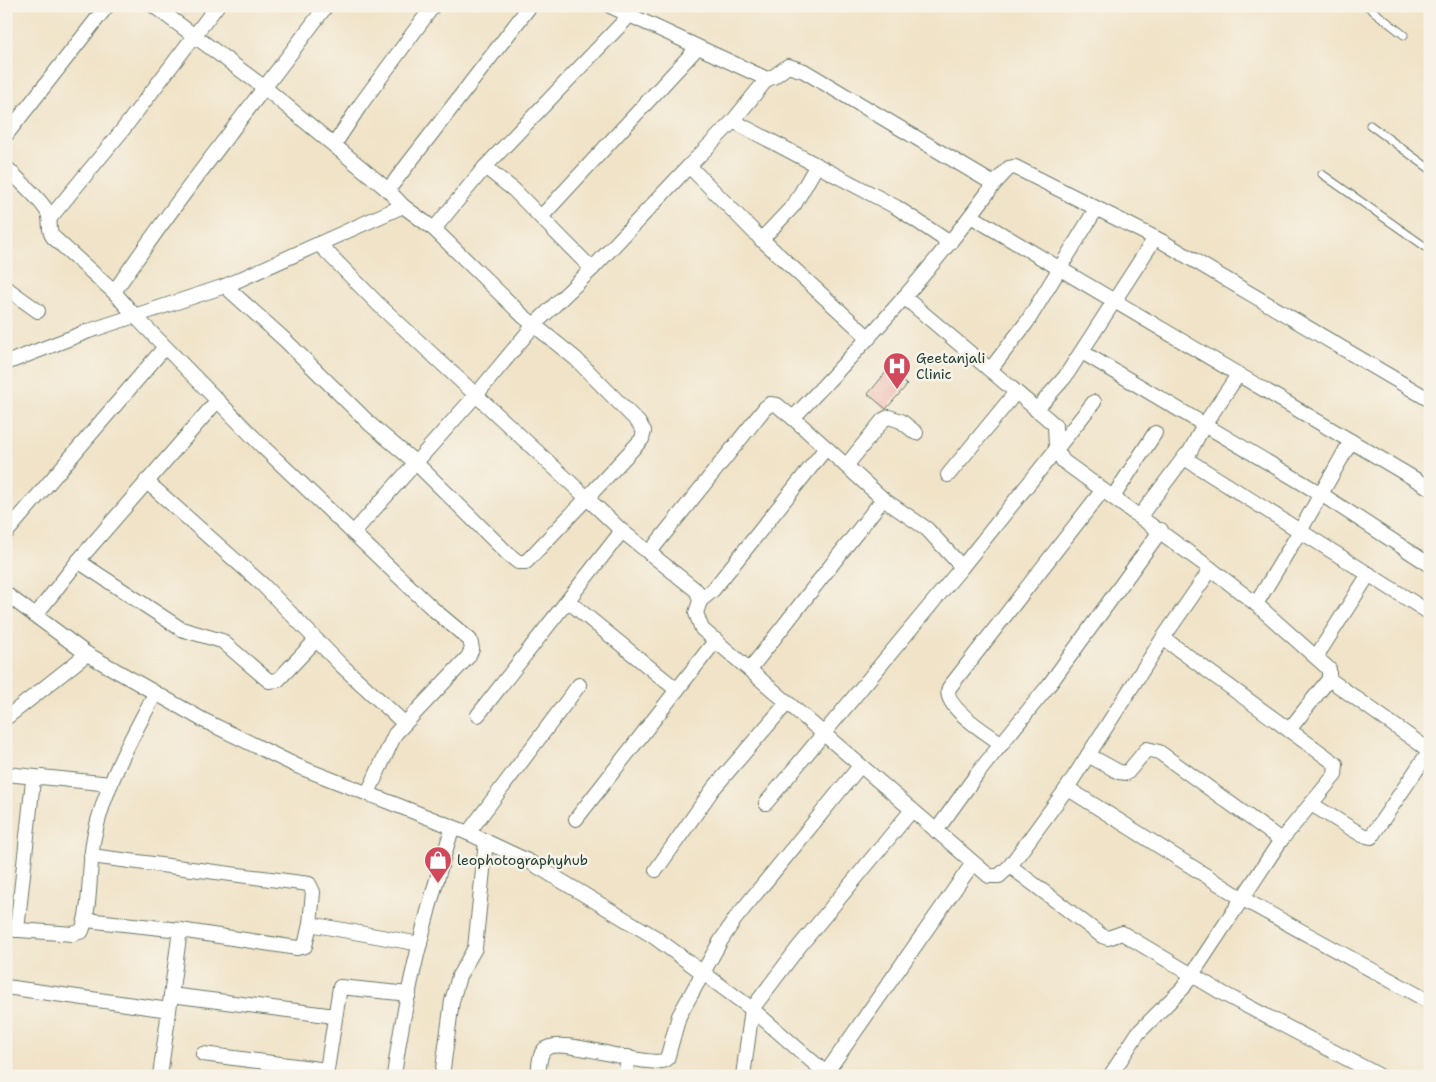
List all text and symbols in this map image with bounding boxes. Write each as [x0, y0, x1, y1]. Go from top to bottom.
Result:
place label: Geetanjali Clinic [916, 349, 986, 383]
hospital icon: Geetanjali Clinic [882, 351, 912, 390]
shop icon: leophotographyhub [423, 845, 453, 884]
place label: leophotographyhub [457, 851, 588, 869]

